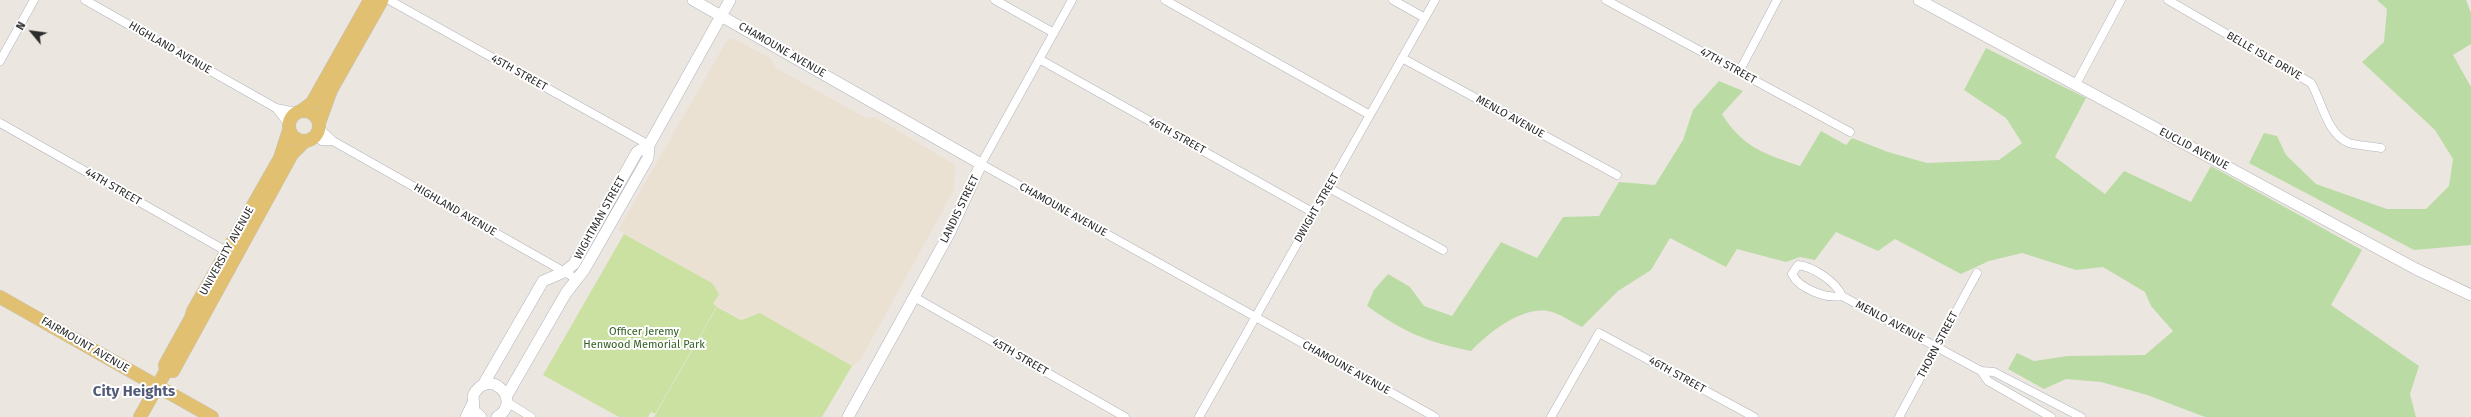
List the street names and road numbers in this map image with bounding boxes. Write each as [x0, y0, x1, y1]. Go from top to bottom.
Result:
street label: HIGHLAND AVENUE [126, 19, 214, 77]
street label: CHAMOUNE AVENUE [736, 20, 828, 80]
street label: BELLE ISLE DRIVE [2224, 29, 2304, 83]
street label: 47TH STREET [1698, 45, 1758, 87]
street label: 45TH STREET [488, 52, 550, 94]
street label: MENLO AVENUE [1473, 93, 1547, 141]
street label: 46TH STREET [1146, 115, 1208, 157]
street label: EUCLID AVENUE [2157, 125, 2231, 173]
street label: 44TH STREET [83, 166, 143, 208]
street label: DWIGHT STREET [1292, 171, 1342, 245]
street label: LANDIS STREET [938, 173, 982, 245]
street label: WIGHTMAN STREET [572, 174, 628, 262]
street label: CHAMOUNE AVENUE [1017, 180, 1109, 240]
street label: HIGHLAND AVENUE [411, 181, 499, 239]
street label: UNIVERSITY AVENUE [197, 204, 257, 298]
street label: MENLO AVENUE [1853, 298, 1927, 346]
street label: THORN STREET [1915, 309, 1961, 381]
street label: FAIRMOUNT AVENUE [39, 314, 131, 376]
street label: 45TH STREET [990, 336, 1050, 378]
street label: CHAMOUNE AVENUE [1300, 338, 1392, 398]
street label: 46TH STREET [1646, 354, 1708, 396]

